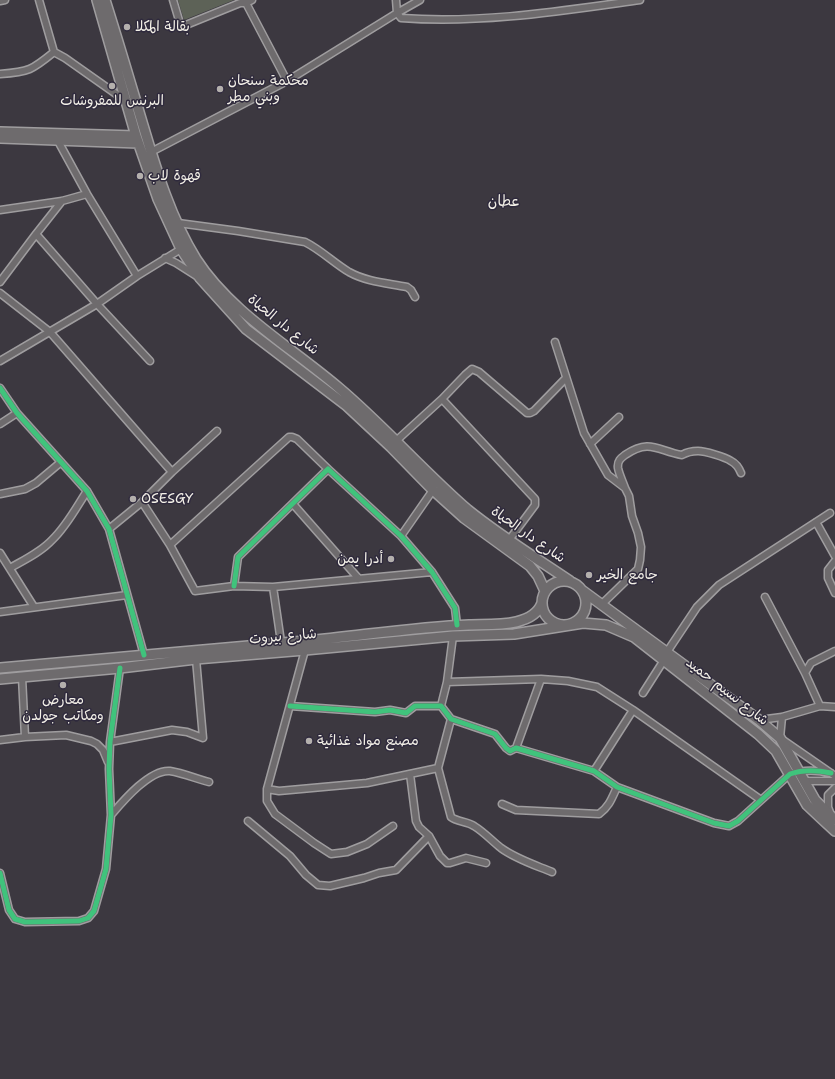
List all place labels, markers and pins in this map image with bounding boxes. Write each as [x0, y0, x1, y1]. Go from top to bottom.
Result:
place label: بقالة المكلا [135, 19, 190, 35]
marker: بقالة المكلا [122, 22, 132, 32]
place label: محكمة سنحان وبني مطر [228, 73, 309, 106]
marker: البرنس للمفروشات [107, 81, 117, 91]
marker: محكمة سنحان وبني مطر [215, 84, 225, 94]
place label: البرنس للمفروشات [60, 93, 164, 109]
place label: قهوة لاب [148, 168, 201, 184]
marker: قهوة لاب [135, 171, 145, 181]
place label: OSESGY [141, 491, 194, 507]
marker: OSESGY [128, 494, 138, 504]
place label: أدرا يمن [337, 551, 383, 567]
marker: أدرا يمن [386, 554, 396, 564]
place label: جامع الخير [597, 567, 658, 583]
marker: جامع الخير [584, 570, 594, 580]
marker: معارض ومكاتب جولدن [58, 680, 68, 690]
place label: معارض ومكاتب جولدن [22, 692, 104, 724]
place label: مصنع مواد غذائية [317, 733, 419, 749]
marker: مصنع مواد غذائية [304, 736, 314, 746]

